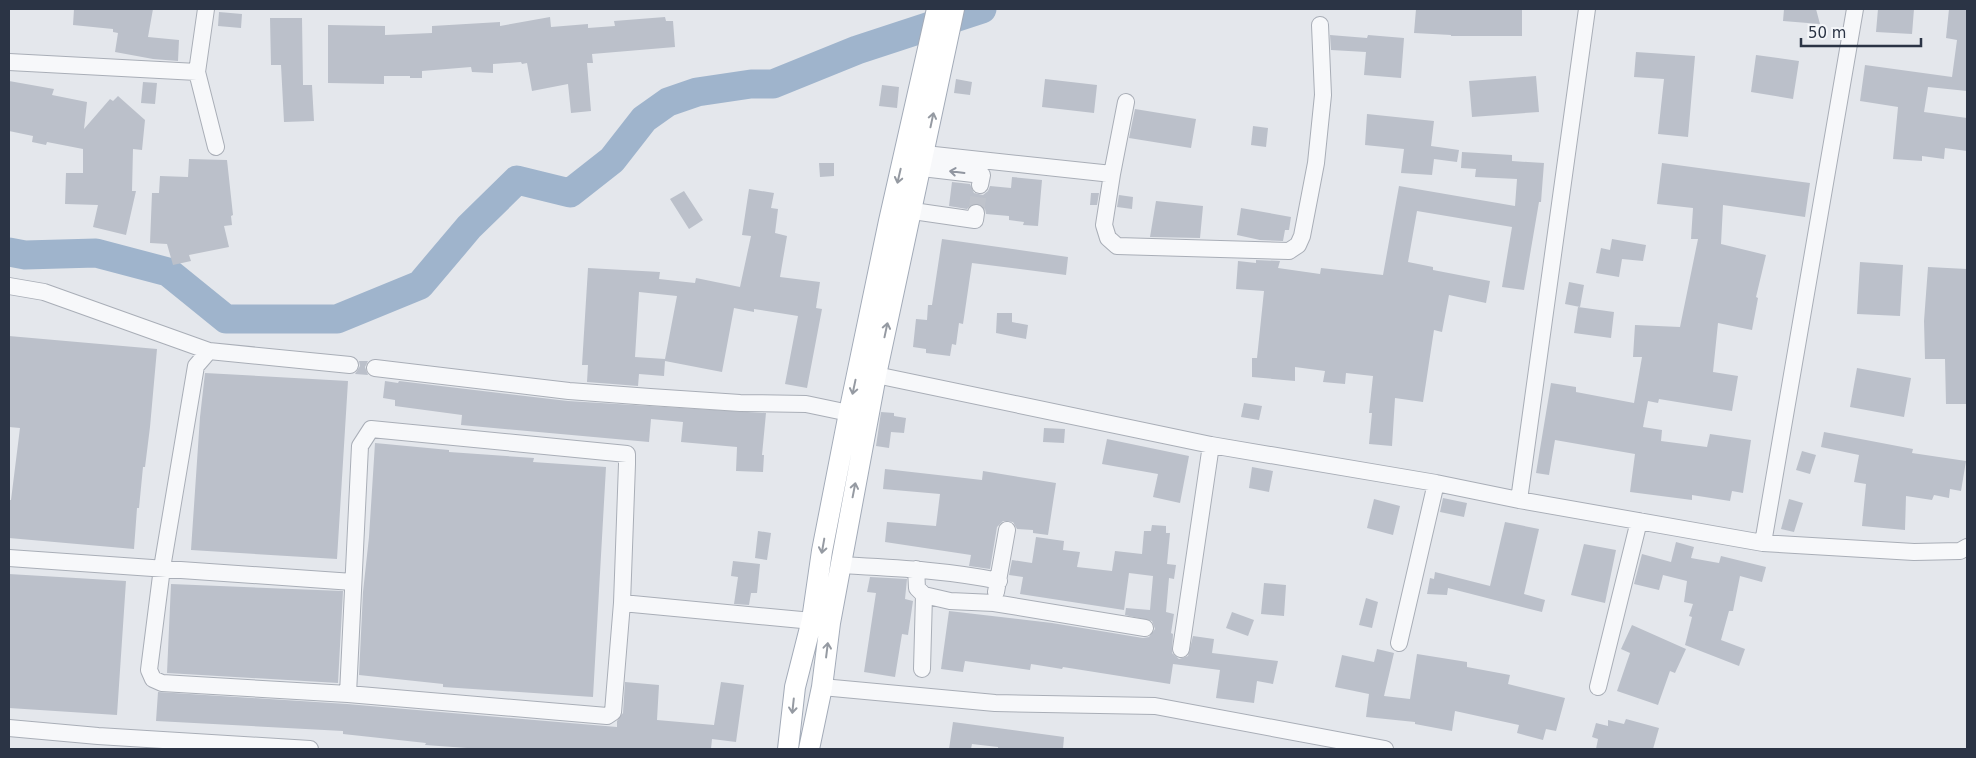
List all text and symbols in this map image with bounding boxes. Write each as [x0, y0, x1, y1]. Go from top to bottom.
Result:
scale bar [1801, 15, 1921, 47]
text: 50 m [1808, 24, 1846, 42]
one-way arrow [927, 113, 937, 129]
one-way arrow [949, 167, 965, 177]
one-way arrow [894, 168, 903, 184]
one-way arrow [882, 323, 891, 339]
one-way arrow [849, 378, 858, 394]
one-way arrow [850, 482, 859, 498]
one-way arrow [818, 538, 828, 554]
one-way arrow [822, 642, 832, 658]
one-way arrow [788, 697, 798, 713]

